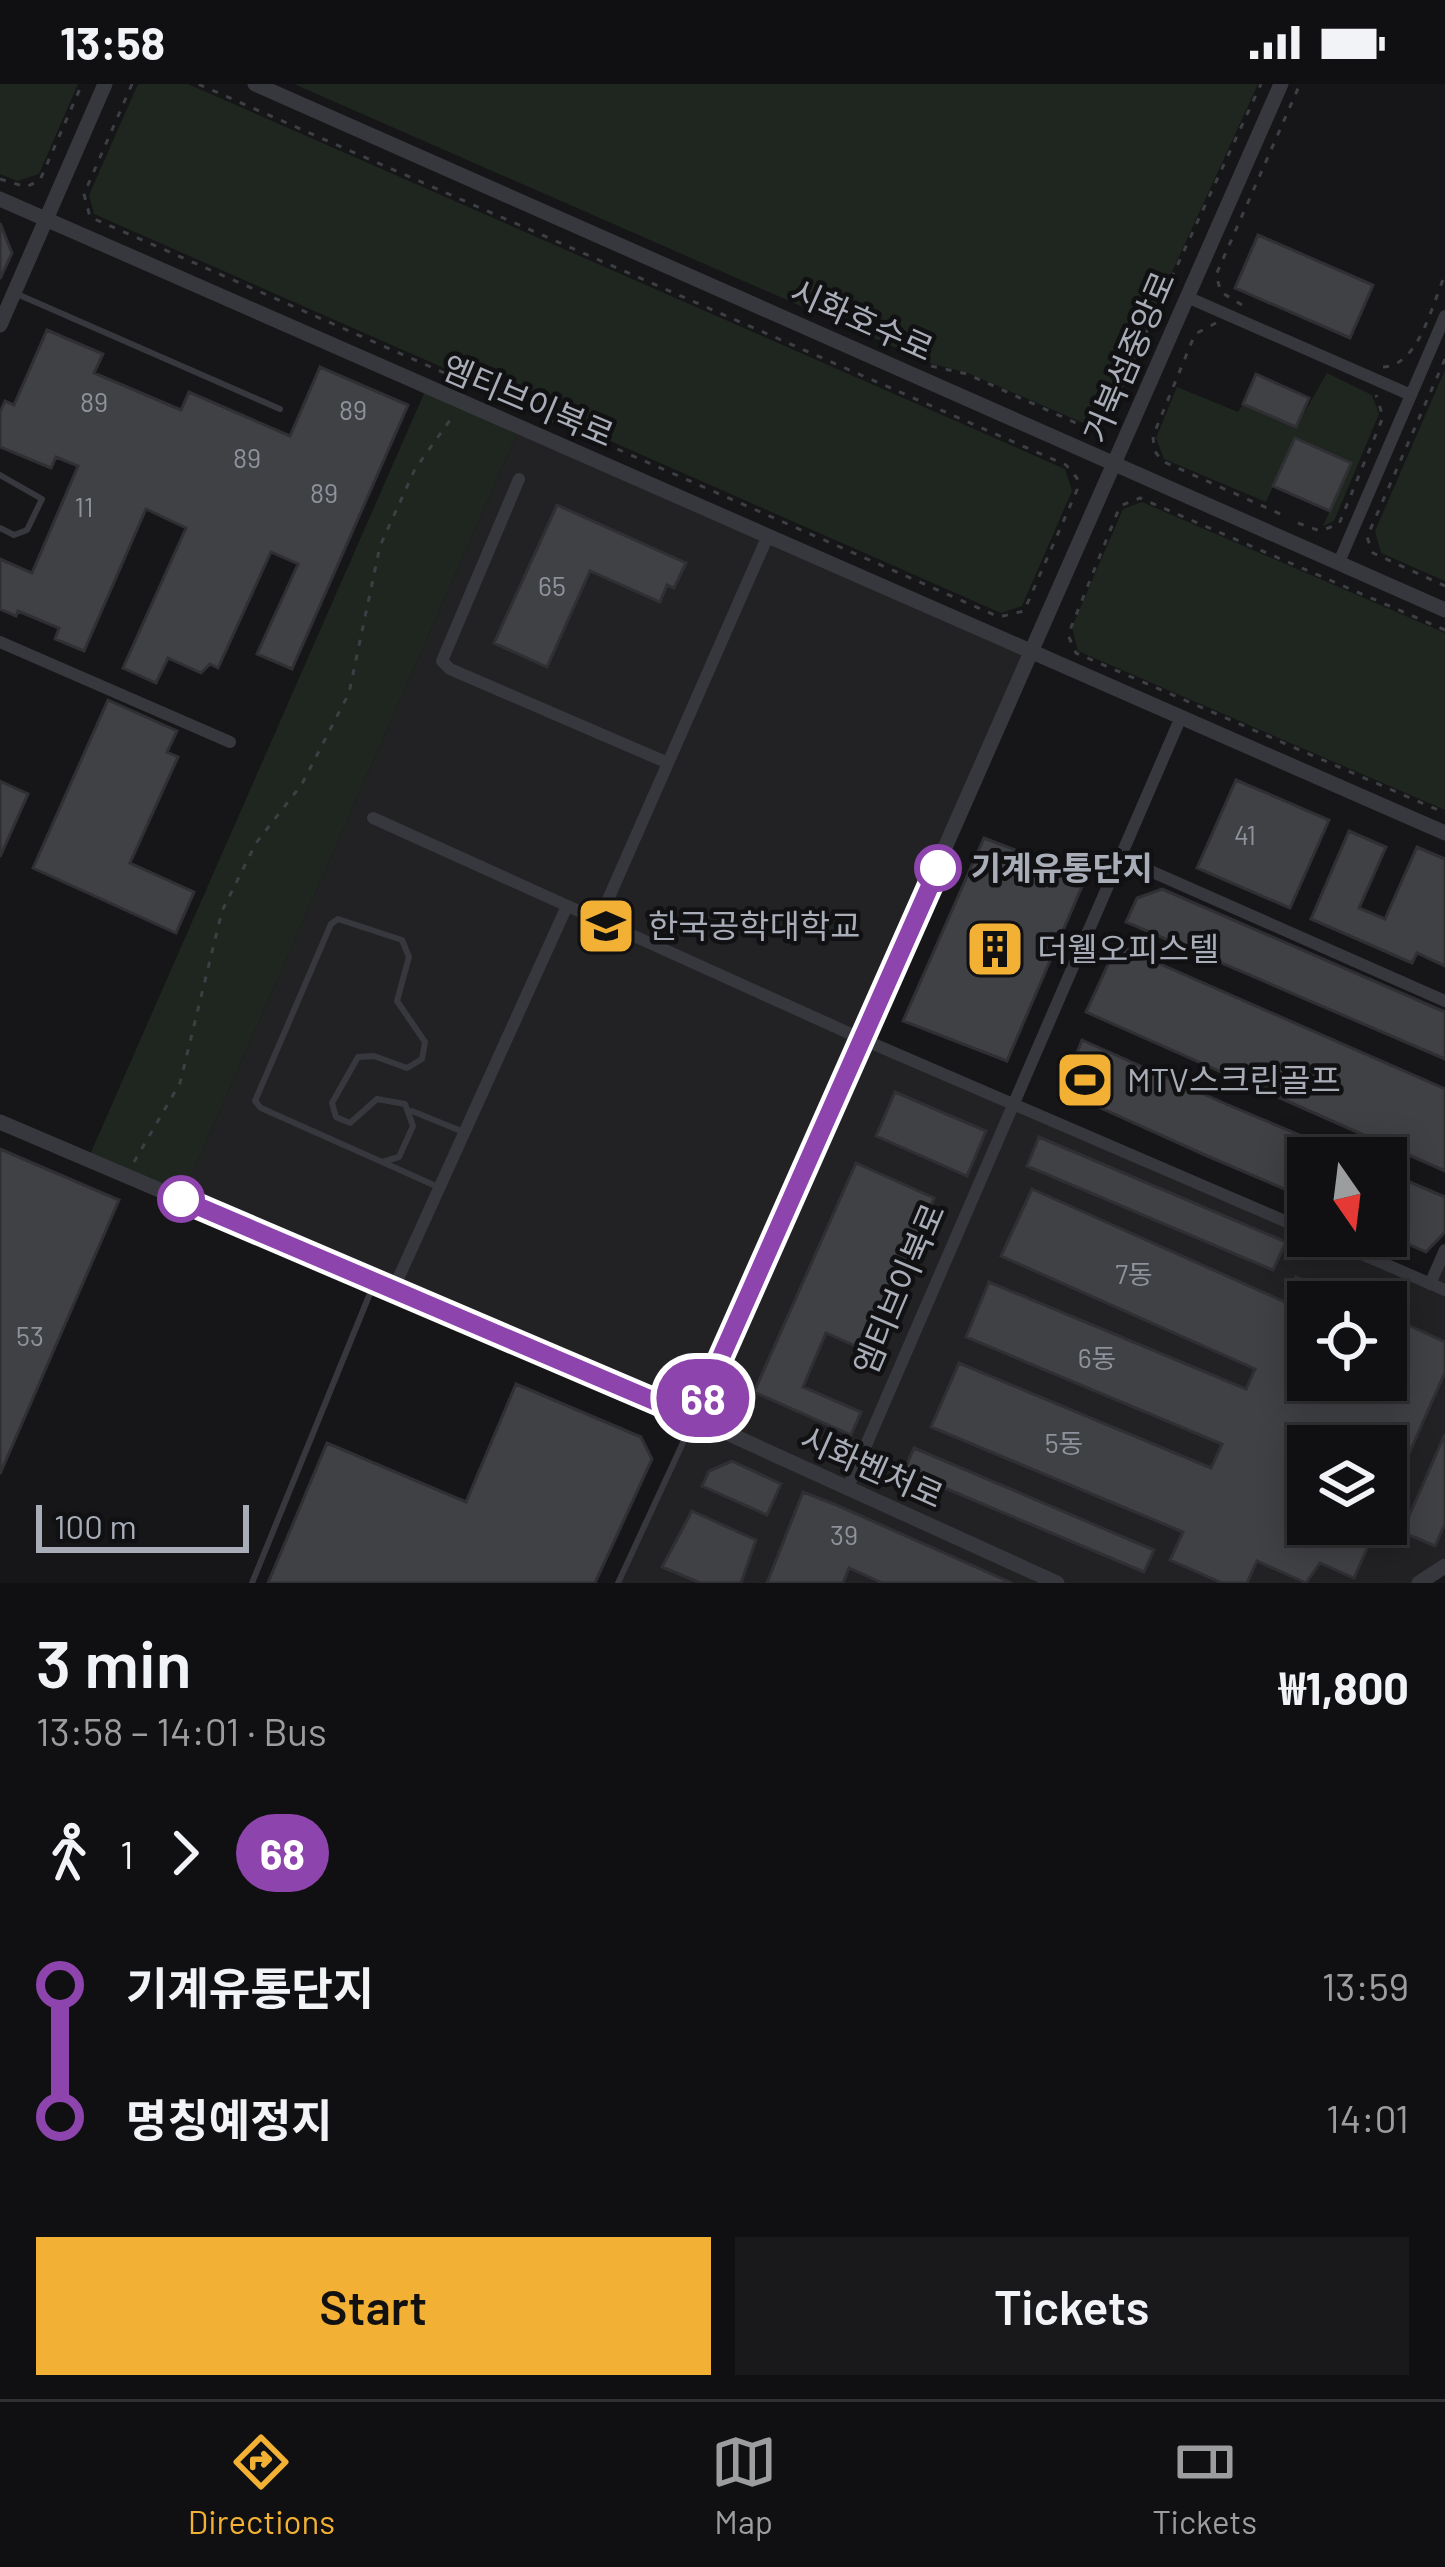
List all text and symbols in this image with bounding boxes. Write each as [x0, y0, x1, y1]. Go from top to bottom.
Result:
text: 13:58 [60, 15, 165, 69]
street label: 거북섬중앙로 [1074, 265, 1182, 448]
street label: 시화호수로 [785, 270, 940, 368]
street label: 엠티브이북로 [437, 346, 620, 454]
house number: 89 [80, 385, 108, 417]
house number: 89 [339, 393, 367, 425]
house number: 89 [233, 441, 261, 473]
house number: 89 [310, 476, 338, 508]
house number: 11 [75, 490, 93, 522]
house number: 65 [538, 569, 566, 601]
house number: 41 [1234, 818, 1256, 850]
marker: 기계유통단지 [916, 846, 960, 890]
place label: 기계유통단지 [971, 847, 1153, 887]
school or university icon: 한국공학대학교 [575, 895, 637, 957]
place label: 한국공학대학교 [648, 905, 861, 945]
building icon: 더웰오피스텔 [964, 918, 1026, 980]
place label: 더웰오피스텔 [1037, 928, 1219, 968]
sports icon: MTV스크린골프 [1054, 1049, 1116, 1111]
place label: MTV스크린골프 [1127, 1059, 1341, 1099]
north arrow [1287, 1137, 1407, 1257]
map controls [1287, 1137, 1407, 1545]
unlabelled marker [159, 1177, 203, 1221]
street label: 엠티브이북로 [844, 1197, 952, 1380]
house number: 7동 [1115, 1257, 1153, 1289]
button: locate [1287, 1281, 1407, 1401]
house number: 53 [16, 1319, 44, 1351]
house number: 6동 [1078, 1341, 1116, 1373]
line badge: 68 [649, 1359, 757, 1437]
text: 68 [680, 1373, 726, 1423]
street label: 시화벤처로 [795, 1417, 950, 1515]
button: layers [1287, 1425, 1407, 1545]
house number: 5동 [1045, 1426, 1083, 1458]
scale bar [36, 1499, 249, 1552]
text: 100 m [54, 1506, 137, 1546]
house number: 39 [830, 1518, 858, 1550]
text: 3 min [36, 1622, 192, 1701]
text: ₩1,800 [1279, 1660, 1409, 1714]
text: 13:58 – 14:01 · Bus [36, 1707, 327, 1754]
icon: walk [36, 1820, 102, 1886]
icon: forward [152, 1820, 218, 1886]
text: 68 [260, 1828, 305, 1878]
text: 1 [120, 1830, 134, 1877]
text: 기계유통단지 [126, 1960, 374, 2014]
text: 13:59 [1322, 1962, 1409, 2009]
text: 명칭예정지 [126, 2092, 333, 2146]
text: 14:01 [1326, 2094, 1409, 2141]
button: Start [36, 2237, 711, 2375]
button: Tickets [735, 2237, 1409, 2375]
tab: Directions [188, 2429, 335, 2541]
tab: Map [711, 2429, 777, 2541]
tab: Tickets [1152, 2429, 1257, 2541]

